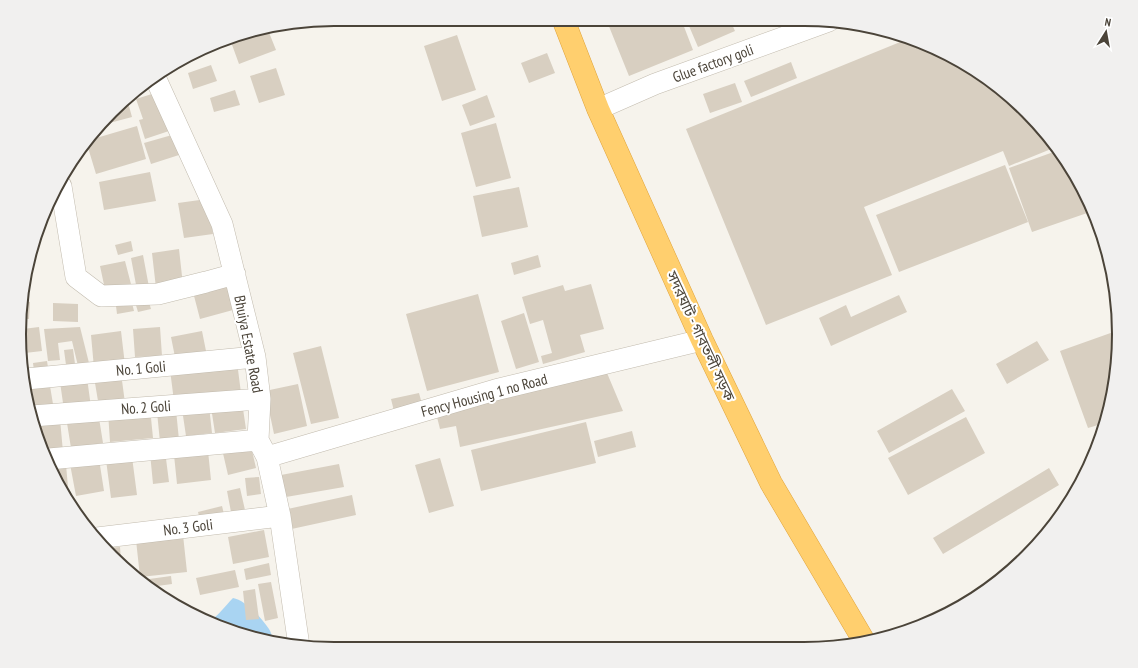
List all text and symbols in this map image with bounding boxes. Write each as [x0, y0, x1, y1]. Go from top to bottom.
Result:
north arrow [1086, 12, 1126, 52]
text: N [1104, 15, 1112, 30]
street label: Glue factory goli [670, 40, 756, 86]
street label: সদরঘাট - গাবতলী সড়ক [662, 267, 740, 405]
street label: Bhuiya Estate Road [230, 294, 268, 394]
street label: No. 1 Goli [115, 356, 167, 380]
street label: Fency Housing 1 no Road [419, 369, 549, 421]
street label: No. 2 Goli [120, 396, 172, 418]
street label: No. 3 Goli [162, 515, 214, 539]

